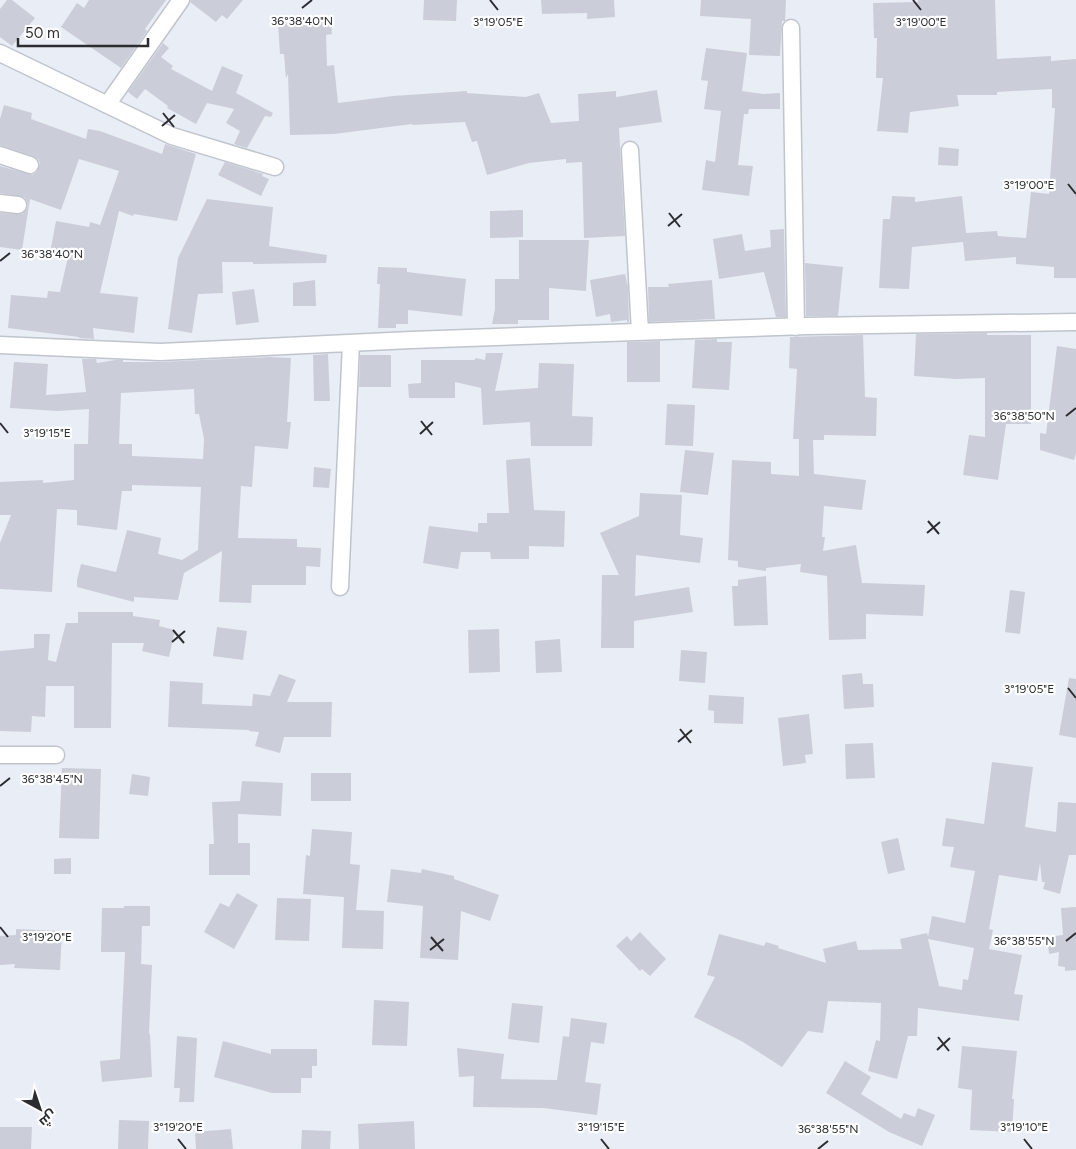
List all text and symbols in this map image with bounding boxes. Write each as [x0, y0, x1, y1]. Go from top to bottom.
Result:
text: 36°38'40"N [271, 14, 333, 28]
scale bar [18, 15, 148, 47]
text: 3°19'05"E [473, 15, 523, 29]
text: 3°19'00"E [895, 15, 947, 29]
text: 50 m [25, 24, 60, 42]
text: 3°19'00"E [1003, 178, 1055, 192]
text: 36°38'40"N [21, 247, 83, 261]
text: 36°38'50"N [993, 409, 1055, 423]
text: 3°19'15"E [23, 426, 71, 440]
text: 3°19'05"E [1004, 682, 1054, 696]
text: 36°38'45"N [21, 772, 83, 786]
text: 3°19'20"E [22, 930, 72, 944]
text: 36°38'55"N [994, 934, 1054, 948]
north arrow [15, 1084, 65, 1134]
text: ش [36, 1106, 60, 1131]
text: 3°19'20"E [153, 1120, 203, 1134]
text: 3°19'15"E [577, 1120, 625, 1134]
text: 3°19'10"E [1000, 1120, 1048, 1134]
text: 36°38'55"N [798, 1122, 858, 1136]

